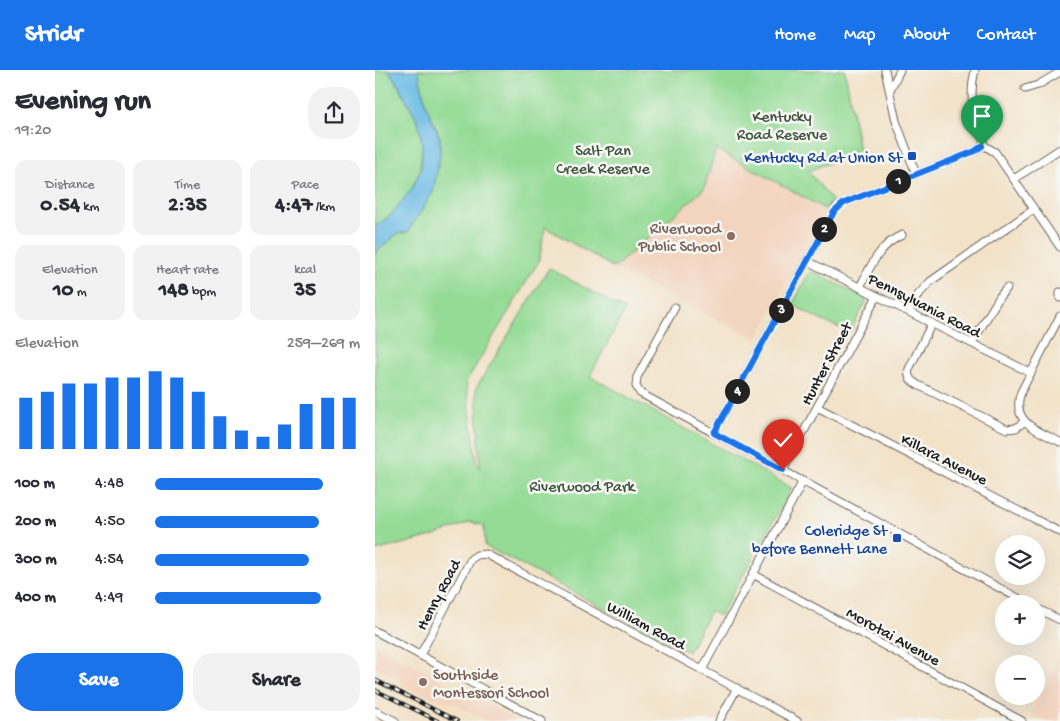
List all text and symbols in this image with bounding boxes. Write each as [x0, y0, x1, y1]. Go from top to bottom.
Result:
text: Stridr [25, 21, 82, 50]
text: Home [774, 25, 816, 46]
text: Map [844, 25, 875, 46]
text: About [903, 25, 949, 46]
text: Contact [977, 25, 1035, 46]
text: Evening run [15, 86, 151, 119]
button: share [308, 87, 360, 139]
pin [961, 95, 1003, 146]
icon: arrive [968, 102, 996, 130]
park label: Kentucky Road Reserve [737, 109, 828, 146]
text: 19:20 [15, 122, 51, 141]
park label: Salt Pan Creek Reserve [556, 143, 651, 180]
place label: Kentucky Rd at Union St [744, 150, 903, 169]
marker: Kentucky Rd at Union St [906, 150, 918, 162]
pin: 1 [885, 168, 911, 194]
text: 1 [896, 173, 901, 190]
text: Distance [45, 177, 95, 194]
text: Time [175, 177, 200, 194]
text: Pace [291, 177, 319, 194]
text: 0.54 [40, 194, 80, 219]
text: 2:35 [168, 194, 207, 219]
text: 4:47 [275, 194, 312, 219]
text: km [80, 199, 99, 216]
text: /km [312, 199, 335, 216]
pin: 2 [811, 216, 837, 242]
place label: Riverwood Public School [637, 221, 723, 258]
text: 2 [821, 221, 828, 238]
marker: Riverwood Public School [725, 230, 737, 242]
text: Elevation [42, 262, 98, 279]
text: Heart rate [156, 262, 219, 279]
text: kcal [294, 262, 316, 279]
street label: Pennsylvania Road [863, 270, 985, 345]
text: 10 [53, 279, 73, 304]
text: 148 [159, 279, 189, 304]
text: 35 [294, 279, 316, 304]
text: m [73, 284, 87, 301]
text: bpm [189, 284, 216, 301]
pin: 3 [769, 298, 793, 322]
text: 3 [778, 302, 785, 319]
street label: Hunter Street [798, 319, 859, 409]
text: Elevation [15, 335, 79, 354]
text: 259–269 m [287, 335, 360, 354]
pin: 4 [725, 378, 749, 404]
text: 4 [734, 383, 741, 400]
pin [762, 419, 804, 470]
icon: check [769, 426, 797, 454]
street label: Killara Avenue [897, 431, 991, 491]
text: 100 m [15, 475, 55, 494]
text: 4:48 [95, 475, 124, 494]
park label: Riverwood Park [529, 479, 637, 498]
text: 200 m [15, 513, 56, 532]
text: 4:50 [95, 513, 125, 532]
place label: Coleridge St before Bennett Lane [752, 523, 888, 560]
marker: Coleridge St before Bennett Lane [891, 532, 903, 544]
map controls [995, 535, 1045, 705]
button: layers [995, 535, 1045, 585]
text: 300 m [15, 551, 57, 570]
text: 4:54 [95, 551, 124, 570]
street label: Henry Road [414, 556, 467, 634]
text: 400 m [15, 589, 56, 608]
text: 4:49 [95, 589, 123, 608]
button: + [995, 595, 1045, 645]
street label: William Road [603, 598, 689, 657]
street label: Morotai Avenue [842, 605, 943, 672]
button: Save [15, 653, 183, 711]
button: Share [193, 653, 360, 711]
button: − [995, 655, 1045, 705]
place label: Southside Montessori School [433, 667, 549, 704]
marker: Southside Montessori School [417, 676, 429, 688]

